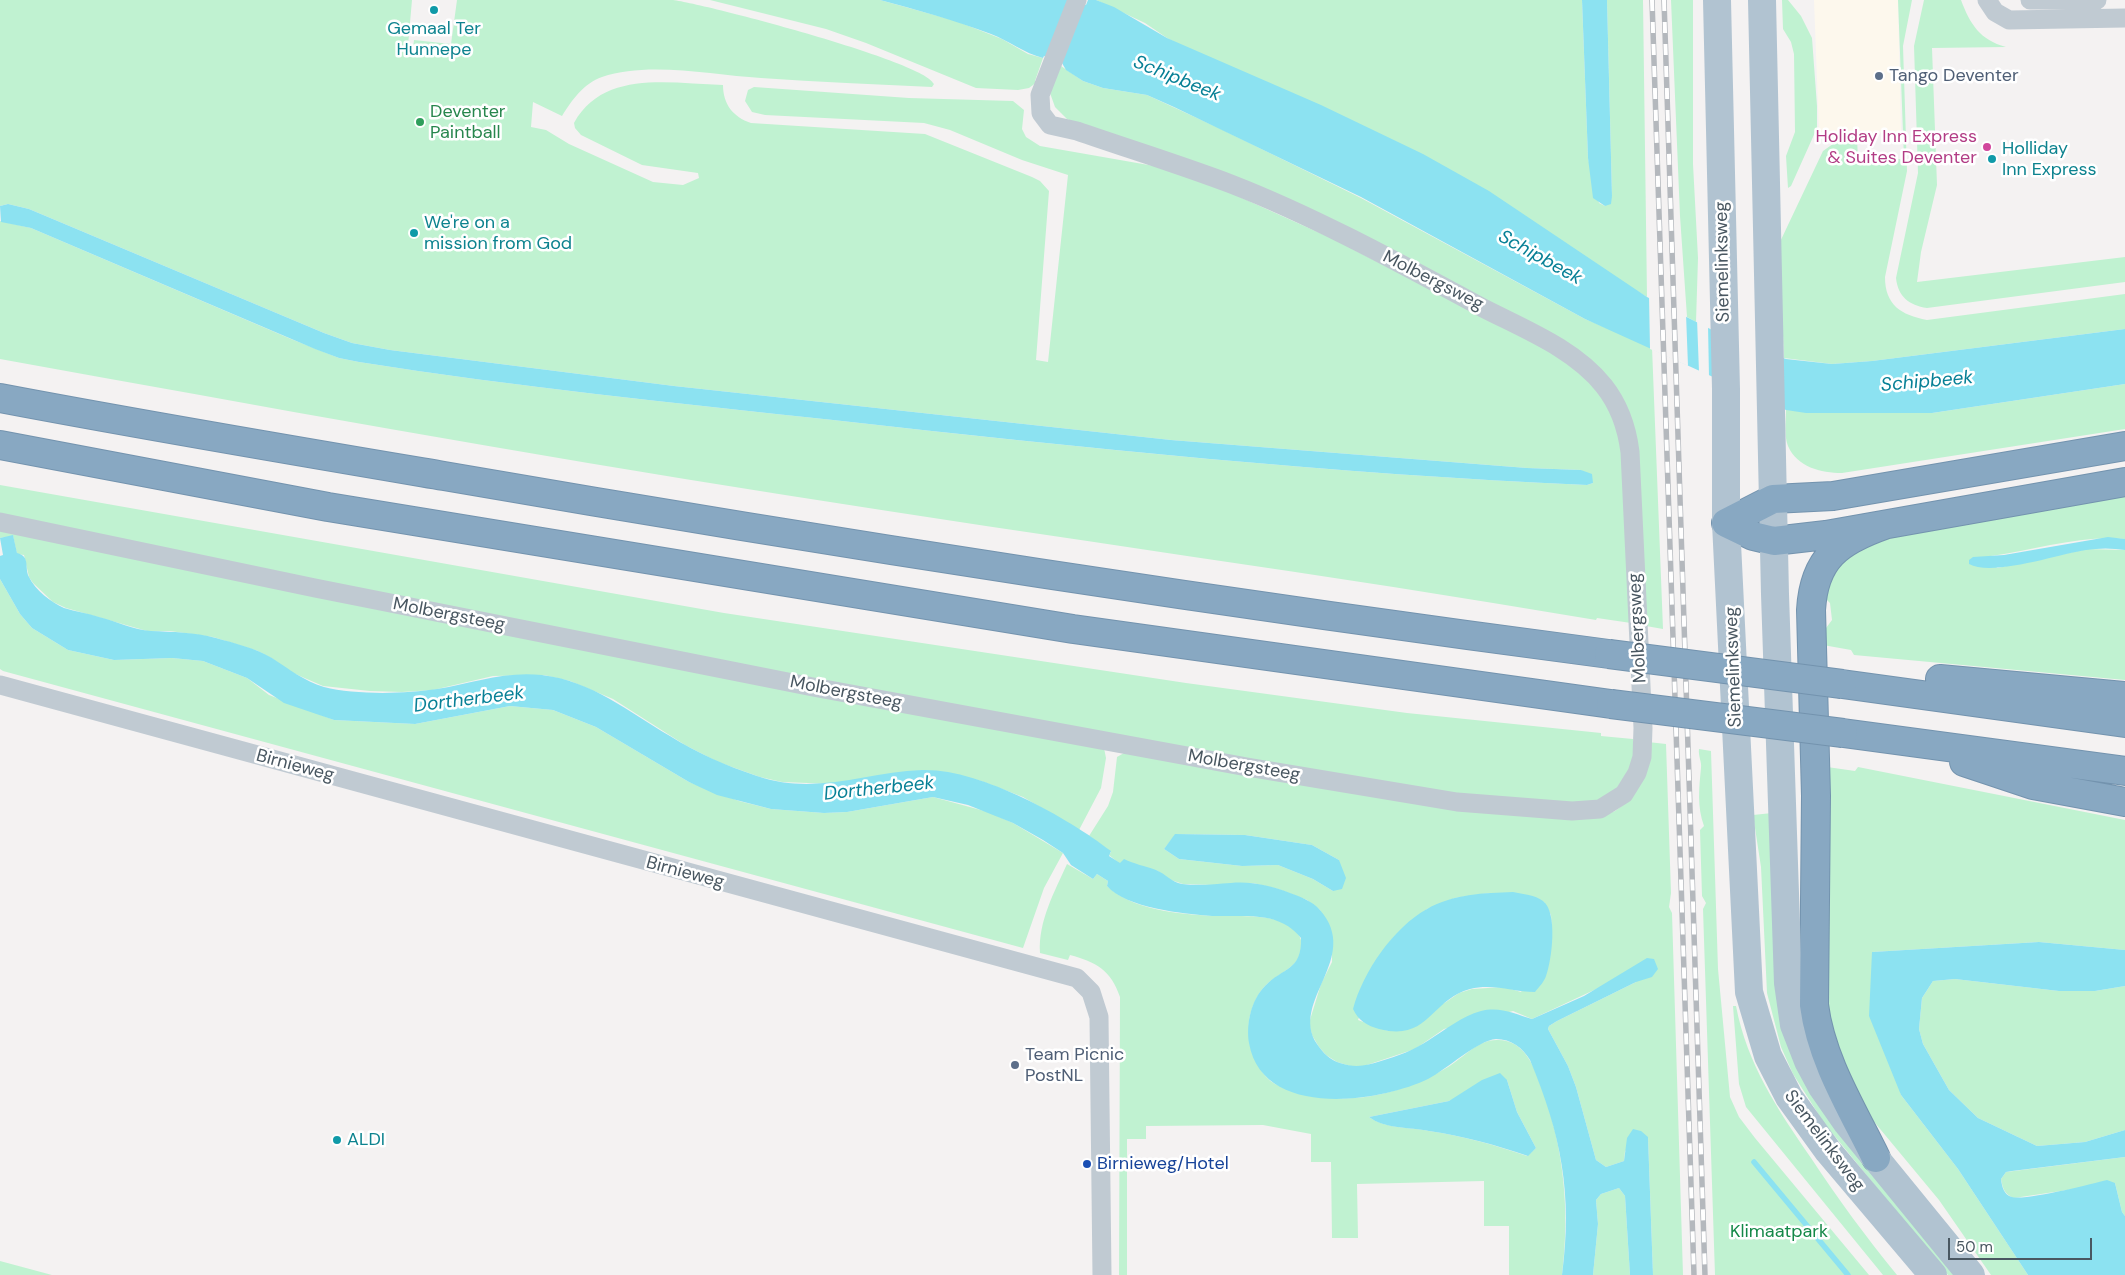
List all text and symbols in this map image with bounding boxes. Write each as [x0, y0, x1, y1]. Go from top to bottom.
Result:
marker: Gemaal Ter Hunnepe [428, 4, 440, 16]
place label: Gemaal Ter Hunnepe [387, 18, 481, 60]
water label: Schipbeek [1130, 51, 1224, 107]
place label: Tango Deventer [1889, 65, 2019, 87]
marker: Tango Deventer [1873, 70, 1885, 82]
place label: Deventer Paintball [430, 101, 506, 144]
marker: Deventer Paintball [414, 116, 426, 128]
place label: Holiday Inn Express & Suites Deventer [1815, 126, 1977, 168]
place label: Holliday Inn Express [2002, 138, 2097, 180]
marker: Holiday Inn Express & Suites Deventer [1981, 141, 1993, 153]
marker: Holliday Inn Express [1986, 153, 1998, 165]
street label: Siemelinksweg [1711, 201, 1735, 323]
place label: We're on a mission from God [424, 212, 572, 254]
water label: Schipbeek [1494, 226, 1586, 290]
marker: We're on a mission from God [408, 227, 420, 239]
street label: Molbergsweg [1379, 246, 1487, 316]
water label: Schipbeek [1880, 367, 1974, 397]
street label: Molbergsweg [1624, 572, 1652, 684]
street label: Molbergsteeg [391, 594, 507, 636]
street label: Siemelinksweg [1721, 606, 1747, 728]
street label: Molbergsteeg [788, 672, 904, 714]
water label: Dortherbeek [413, 682, 525, 718]
street label: Birnieweg [254, 745, 336, 787]
street label: Molbergsteeg [1186, 745, 1302, 787]
water label: Dortherbeek [823, 772, 935, 806]
street label: Birnieweg [644, 852, 726, 894]
place label: Team Picnic PostNL [1025, 1044, 1124, 1086]
marker: Team Picnic PostNL [1009, 1059, 1021, 1071]
street label: Siemelinksweg [1779, 1086, 1869, 1196]
place label: ALDI [347, 1129, 385, 1151]
marker: ALDI [331, 1134, 343, 1146]
place label: Birnieweg/Hotel [1097, 1153, 1229, 1175]
marker: Birnieweg/Hotel [1081, 1158, 1093, 1170]
park label: Klimaatpark [1730, 1221, 1828, 1243]
scale bar [1950, 1228, 2094, 1260]
text: 50 m [1956, 1237, 1993, 1257]

